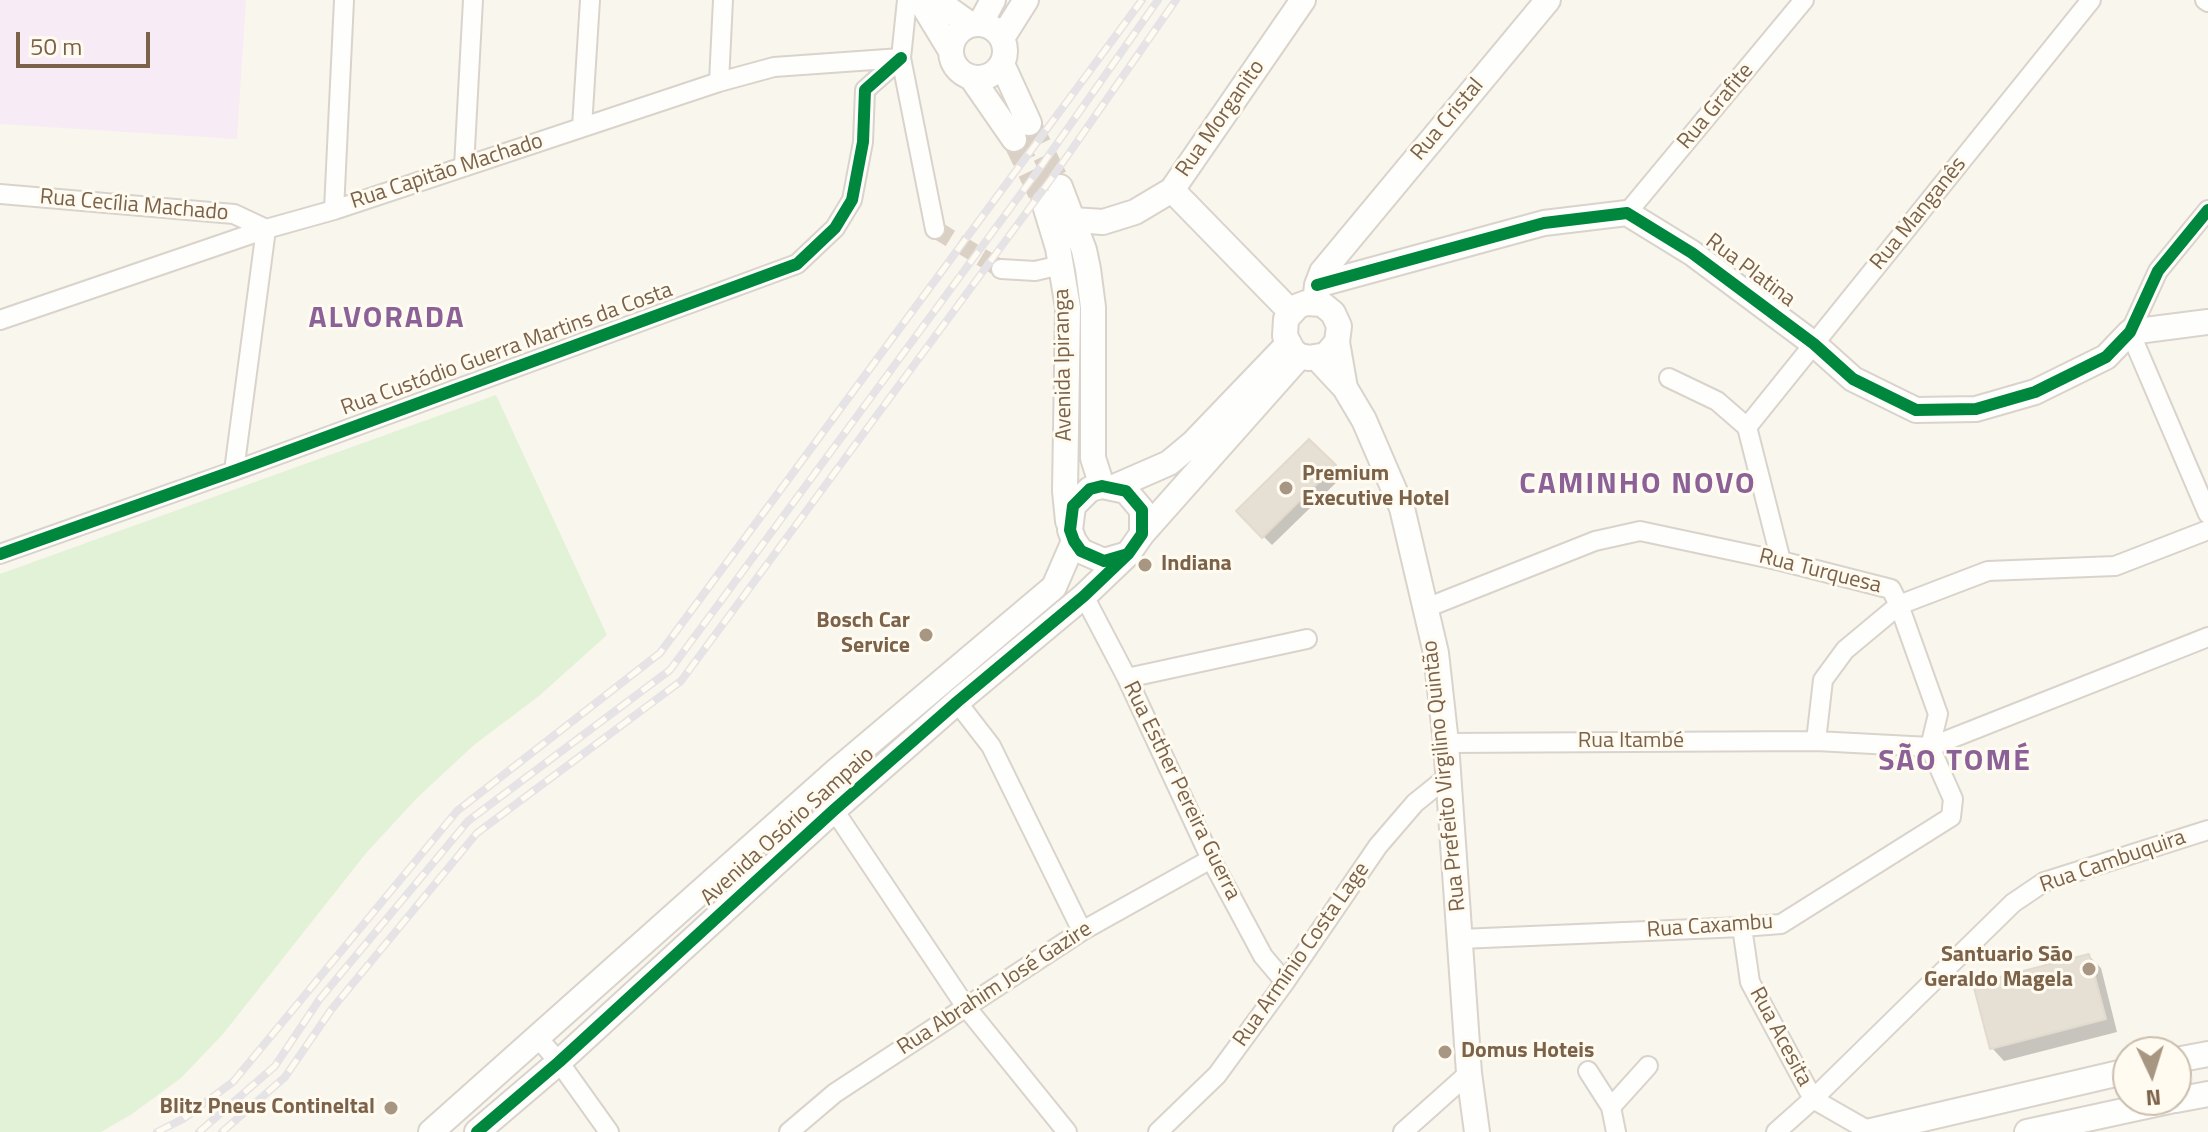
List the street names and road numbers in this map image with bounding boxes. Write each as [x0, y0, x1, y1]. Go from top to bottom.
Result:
street label: Rua Morganito [1171, 55, 1271, 183]
street label: Rua Grafite [1672, 59, 1760, 155]
street label: Rua Cristal [1406, 73, 1490, 167]
street label: Rua Capitão Machado [347, 128, 547, 216]
street label: Rua Manganês [1865, 152, 1973, 276]
street label: Rua Cecília Machado [39, 185, 229, 227]
street label: Rua Platina [1700, 229, 1800, 313]
street label: Rua Custódio Guerra Martins da Costa [338, 278, 676, 422]
street label: Avenida Ipiranga [1049, 288, 1079, 442]
street label: Rua Turquesa [1756, 544, 1884, 600]
street label: Rua Prefeito Virgilino Quintão [1418, 639, 1472, 913]
street label: Rua Esther Pereira Guerra [1117, 677, 1245, 905]
street label: Rua Itambé [1578, 729, 1684, 755]
street label: Avenida Osório Sampaio [696, 742, 880, 912]
street label: Rua Cambuquira [2037, 825, 2189, 899]
street label: Rua Armínio Costa Lage [1228, 858, 1376, 1052]
street label: Rua Caxambu [1646, 909, 1774, 945]
street label: Rua Abrahim José Gazire [893, 916, 1097, 1062]
street label: Rua Acesita [1743, 983, 1817, 1091]

